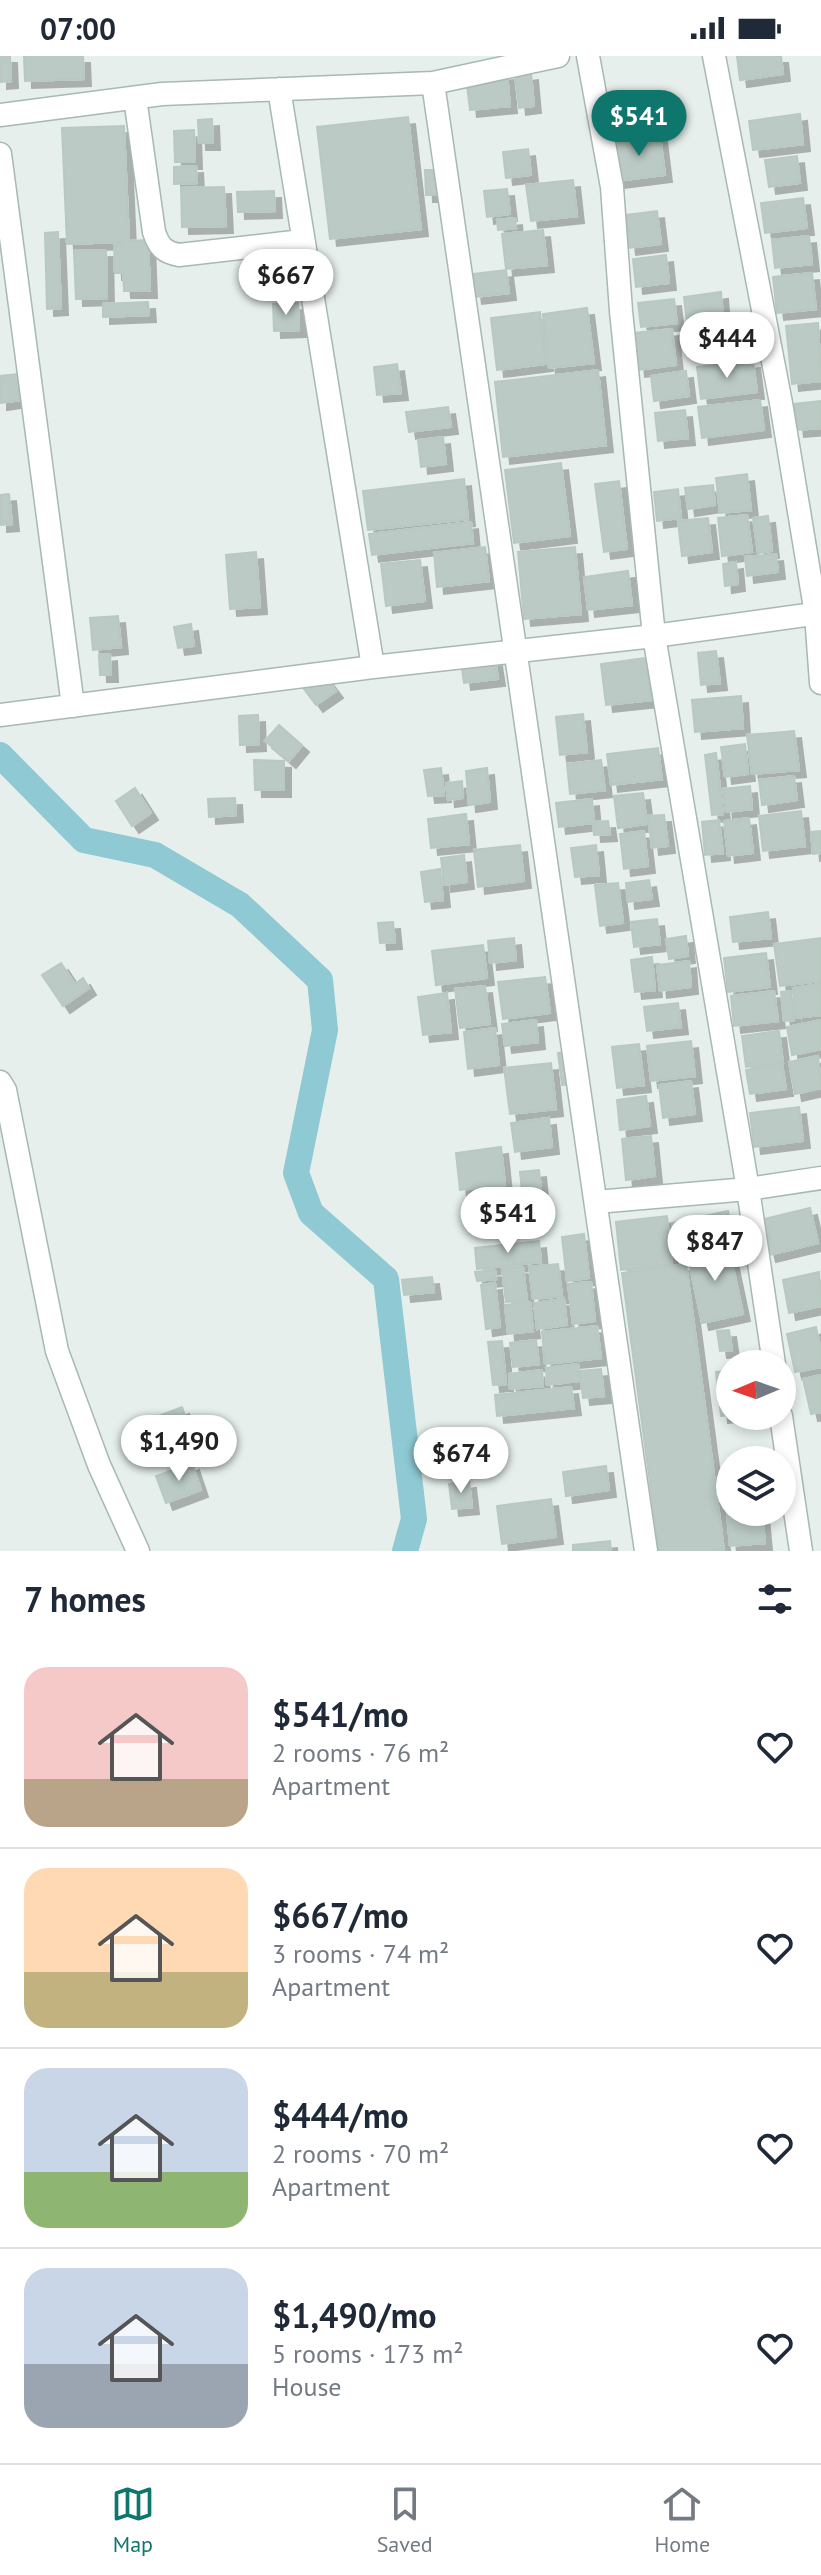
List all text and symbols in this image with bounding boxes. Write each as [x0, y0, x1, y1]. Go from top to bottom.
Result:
text: 07:00 [40, 9, 116, 48]
pin: $541 [592, 90, 686, 158]
text: $541 [610, 99, 668, 132]
pin: $667 [239, 249, 333, 317]
text: $667 [257, 258, 315, 291]
pin: $444 [680, 312, 774, 380]
text: $444 [698, 321, 756, 354]
pin: $541 [461, 1187, 555, 1255]
text: $541 [479, 1196, 537, 1229]
pin: $847 [668, 1215, 762, 1283]
text: $847 [686, 1224, 744, 1257]
north arrow [716, 1350, 796, 1430]
map controls [716, 1350, 796, 1526]
pin: $1,490 [114, 1415, 244, 1483]
text: $1,490 [139, 1424, 219, 1457]
pin: $674 [414, 1427, 508, 1495]
text: $674 [432, 1436, 490, 1469]
button: layers [716, 1446, 796, 1526]
text: 7 homes [24, 1577, 146, 1621]
icon: filters [753, 1577, 797, 1621]
text: $541/mo [272, 1692, 409, 1736]
icon: home [88, 1699, 184, 1795]
icon: heart [753, 1725, 797, 1769]
text: 2 rooms · 76 m² [272, 1736, 449, 1769]
text: Apartment [272, 1769, 390, 1802]
text: $667/mo [272, 1893, 409, 1937]
icon: home [88, 1900, 184, 1996]
icon: heart [753, 1926, 797, 1970]
text: 3 rooms · 74 m² [272, 1937, 449, 1970]
text: Apartment [272, 1970, 390, 2003]
text: $444/mo [272, 2093, 409, 2137]
icon: home [88, 2100, 184, 2196]
icon: heart [753, 2126, 797, 2170]
text: 2 rooms · 70 m² [272, 2137, 449, 2170]
text: Apartment [272, 2170, 390, 2203]
text: $1,490/mo [272, 2293, 436, 2337]
icon: home [88, 2300, 184, 2396]
icon: heart [753, 2326, 797, 2370]
text: 5 rooms · 173 m² [272, 2337, 464, 2370]
text: House [272, 2370, 342, 2403]
tab: Map [111, 2482, 155, 2558]
tab: Saved [377, 2482, 433, 2558]
tab: Home [654, 2482, 710, 2558]

